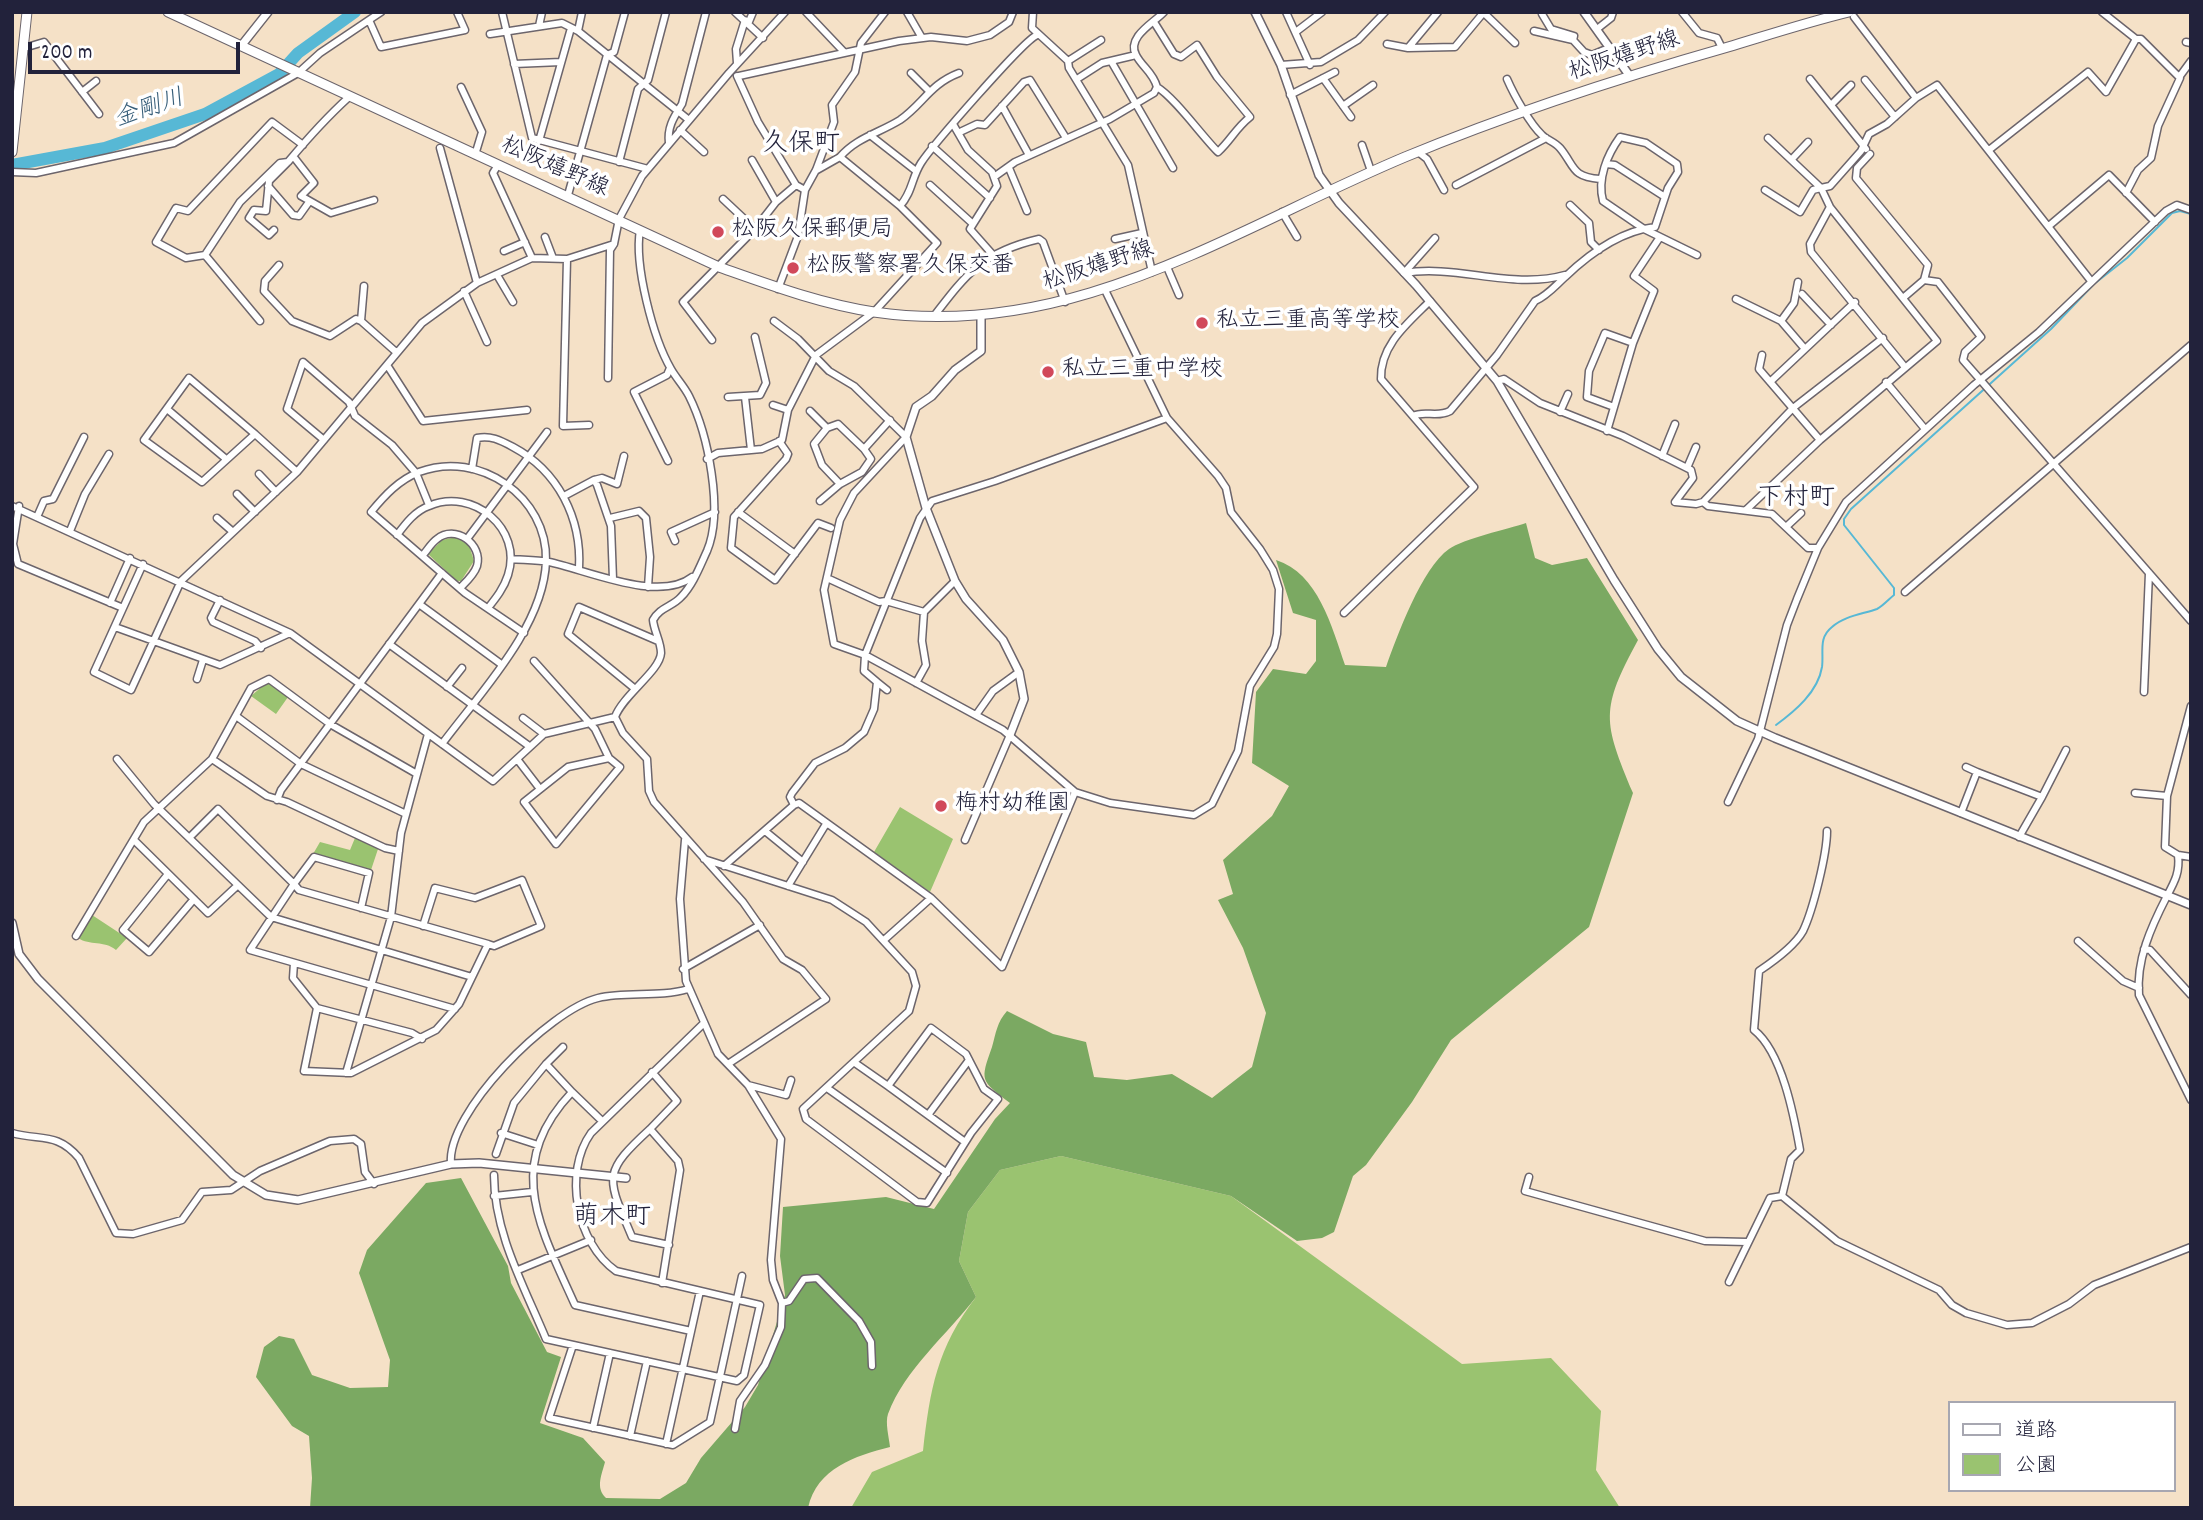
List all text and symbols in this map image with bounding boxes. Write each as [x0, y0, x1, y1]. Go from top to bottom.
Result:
street label: 松阪嬉野線 [1566, 27, 1684, 89]
scale bar [32, 28, 243, 72]
text: 200 m [41, 39, 92, 69]
water label: 金剛川 [111, 86, 189, 136]
district label: 久保町 [762, 130, 840, 162]
street label: 松阪嬉野線 [496, 133, 612, 205]
place label: 松阪久保郵便局 [732, 218, 893, 246]
marker: 松阪久保郵便局 [710, 224, 726, 240]
street label: 松阪嬉野線 [1040, 237, 1158, 299]
place label: 松阪警察署久保交番 [807, 254, 1014, 282]
marker: 松阪警察署久保交番 [785, 260, 801, 276]
place label: 私立三重高等学校 [1216, 309, 1400, 337]
marker: 私立三重高等学校 [1194, 315, 1210, 331]
place label: 私立三重中学校 [1062, 358, 1223, 386]
marker: 私立三重中学校 [1040, 364, 1056, 380]
district label: 下村町 [1757, 484, 1835, 516]
place label: 梅村幼稚園 [955, 792, 1070, 820]
marker: 梅村幼稚園 [933, 798, 949, 814]
district label: 萌木町 [573, 1203, 651, 1235]
legend [1948, 1401, 2175, 1492]
text: 道路 [2015, 1417, 2057, 1447]
text: 公園 [2015, 1452, 2057, 1482]

